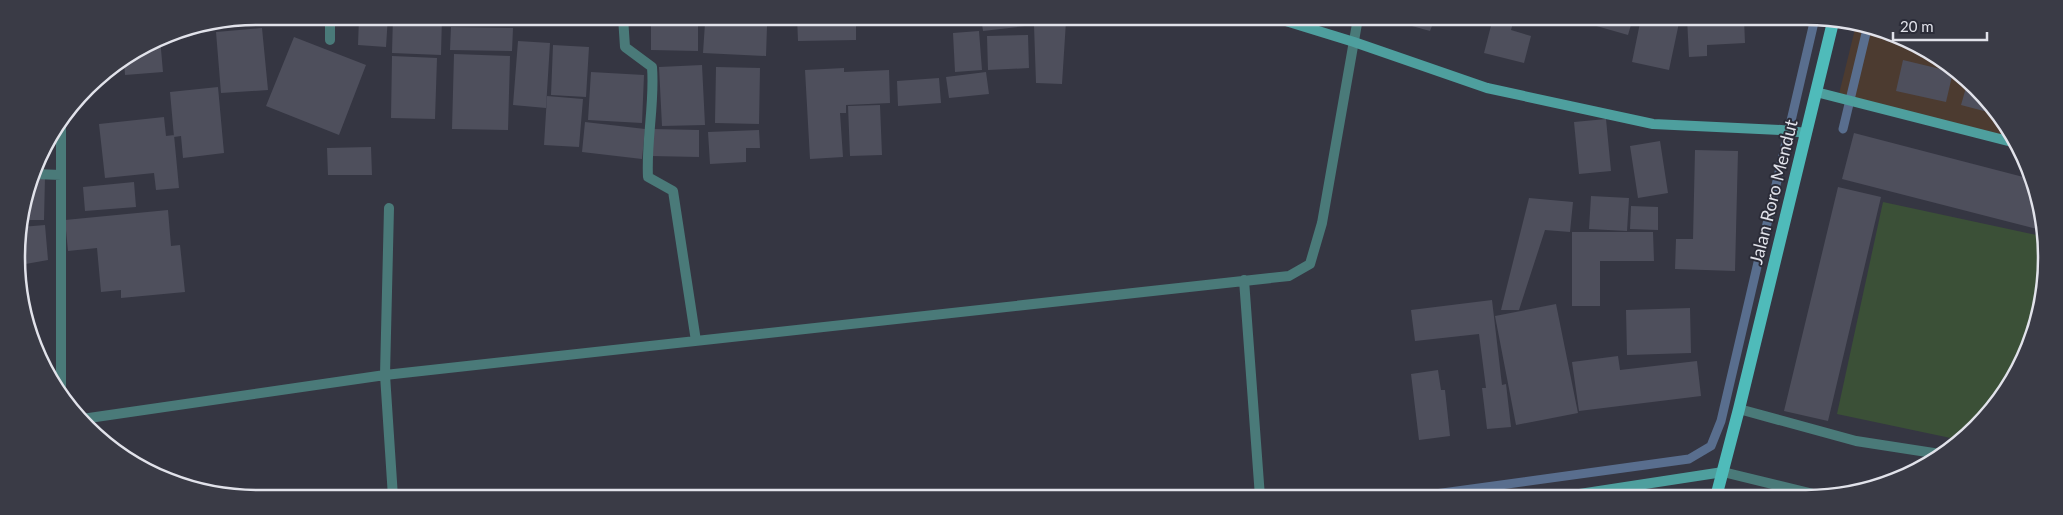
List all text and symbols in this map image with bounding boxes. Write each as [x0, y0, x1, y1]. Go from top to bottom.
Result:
scale bar [1893, 10, 1987, 42]
text: 20 m [1900, 17, 1934, 35]
street label: Jalan Roro Mendut [1744, 117, 1802, 266]

